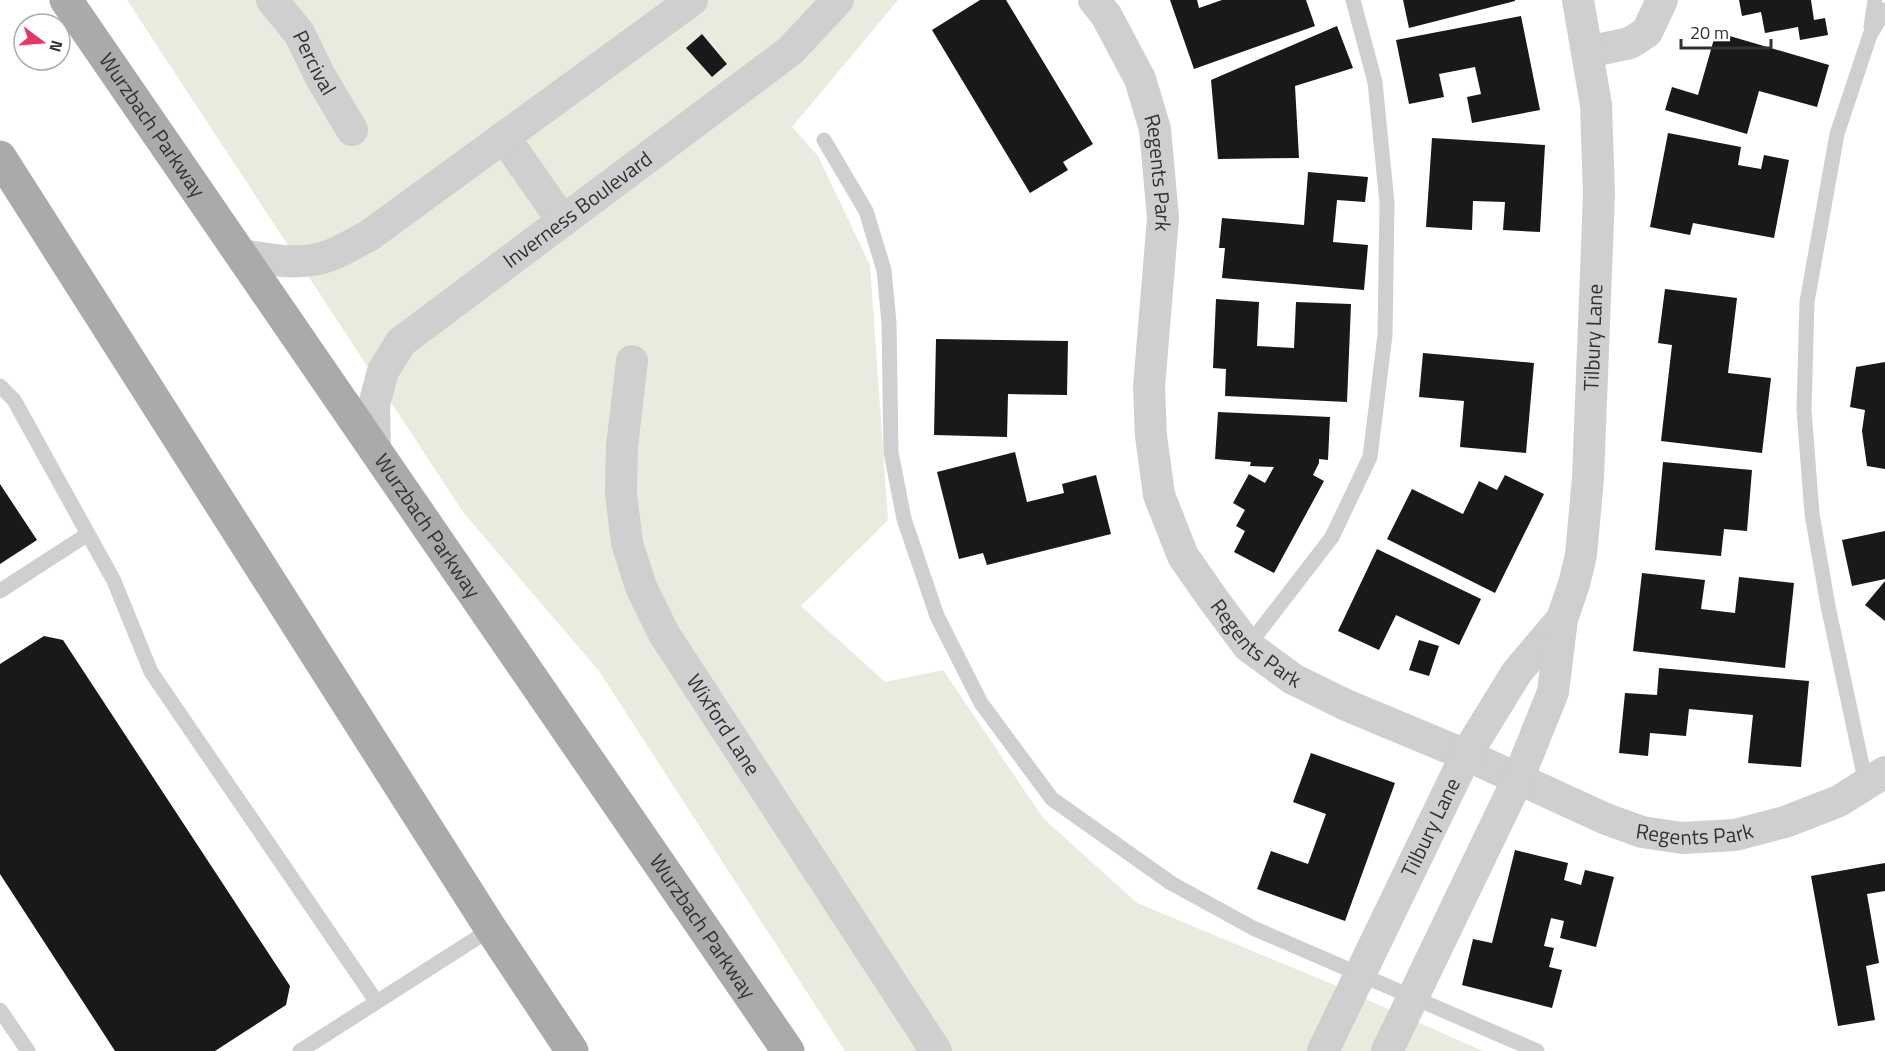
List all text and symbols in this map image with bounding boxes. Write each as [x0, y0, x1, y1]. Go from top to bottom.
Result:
north arrow [12, 12, 72, 72]
scale bar [1681, 12, 1771, 50]
text: 20 m [1690, 19, 1729, 46]
street label: Percival [285, 24, 345, 101]
text: N [43, 37, 69, 55]
street label: Wurzbach Parkway [92, 46, 214, 204]
street label: Regents Park [1136, 110, 1180, 233]
street label: Inverness Boulevard [496, 142, 658, 276]
street label: Tilbury Lane [1574, 283, 1611, 392]
street label: Wurzbach Parkway [367, 446, 489, 604]
street label: Regents Park [1203, 592, 1307, 696]
street label: Wixford Lane [679, 667, 769, 782]
street label: Tilbury Lane [1392, 772, 1468, 883]
street label: Regents Park [1634, 814, 1757, 853]
street label: Wurzbach Parkway [642, 847, 765, 1005]

